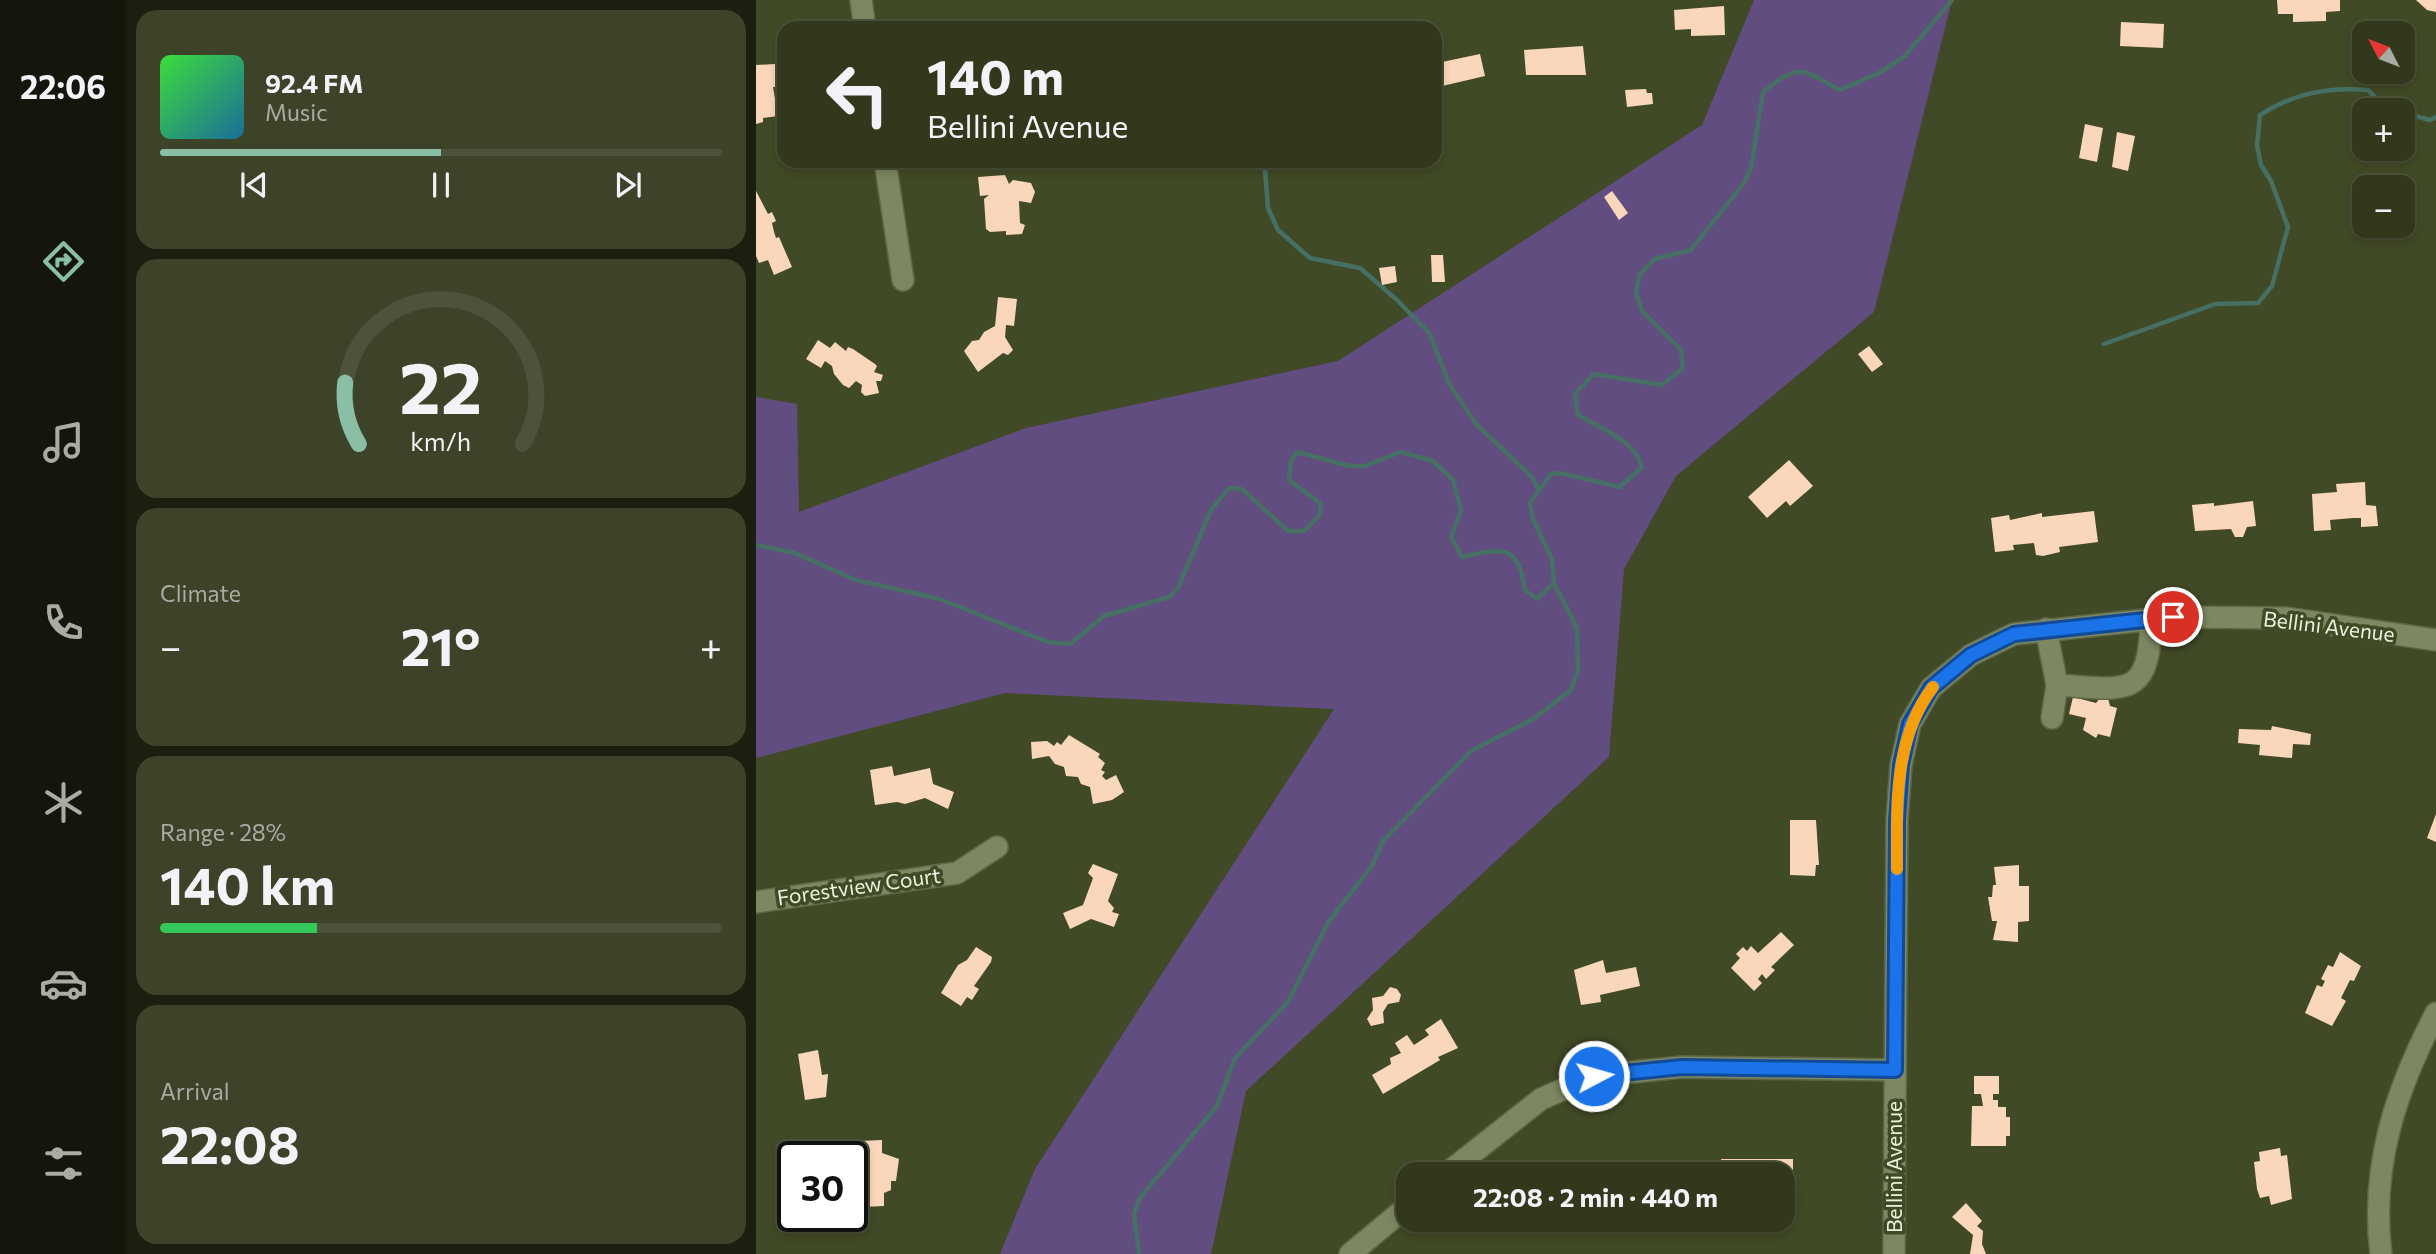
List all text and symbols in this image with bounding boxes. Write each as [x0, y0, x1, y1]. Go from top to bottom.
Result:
north arrow [2352, 21, 2415, 84]
map controls [2352, 21, 2415, 238]
text: 140 m [927, 45, 1064, 105]
icon: left [812, 49, 903, 140]
text: 22:06 [20, 66, 106, 106]
text: 92.4 FM [265, 67, 363, 98]
text: Music [265, 98, 328, 126]
button: + [2352, 98, 2415, 161]
text: Bellini Avenue [927, 105, 1128, 145]
icon: previous [235, 166, 273, 204]
icon: pause [422, 166, 460, 204]
icon: next [609, 166, 647, 204]
button: − [2352, 175, 2415, 238]
icon: directions [39, 237, 88, 286]
text: 22 [400, 341, 482, 430]
icon: music [39, 418, 88, 467]
text: km/h [411, 426, 471, 456]
text: Climate [160, 579, 241, 607]
pin [2143, 587, 2203, 647]
icon: phone [39, 598, 88, 647]
icon: arrive [2154, 598, 2192, 636]
street label: Bellini Avenue [2262, 605, 2396, 646]
text: 21° [401, 613, 480, 677]
text: − [160, 622, 182, 669]
text: + [700, 622, 722, 669]
icon: climate [39, 778, 88, 827]
text: Range · 28% [160, 818, 286, 846]
text: 140 km [160, 852, 335, 916]
street label: Forestview Court [775, 862, 942, 909]
icon: car [39, 959, 88, 1008]
position arrow [1557, 1039, 1631, 1113]
text: Arrival [160, 1077, 230, 1105]
street label: Bellini Avenue [1881, 1101, 1906, 1233]
text: 22:08 [160, 1111, 300, 1175]
icon: filters [39, 1139, 88, 1188]
speed limit sign: 30 [777, 1141, 868, 1232]
text: 22:08 · 2 min · 440 m [1473, 1181, 1718, 1212]

